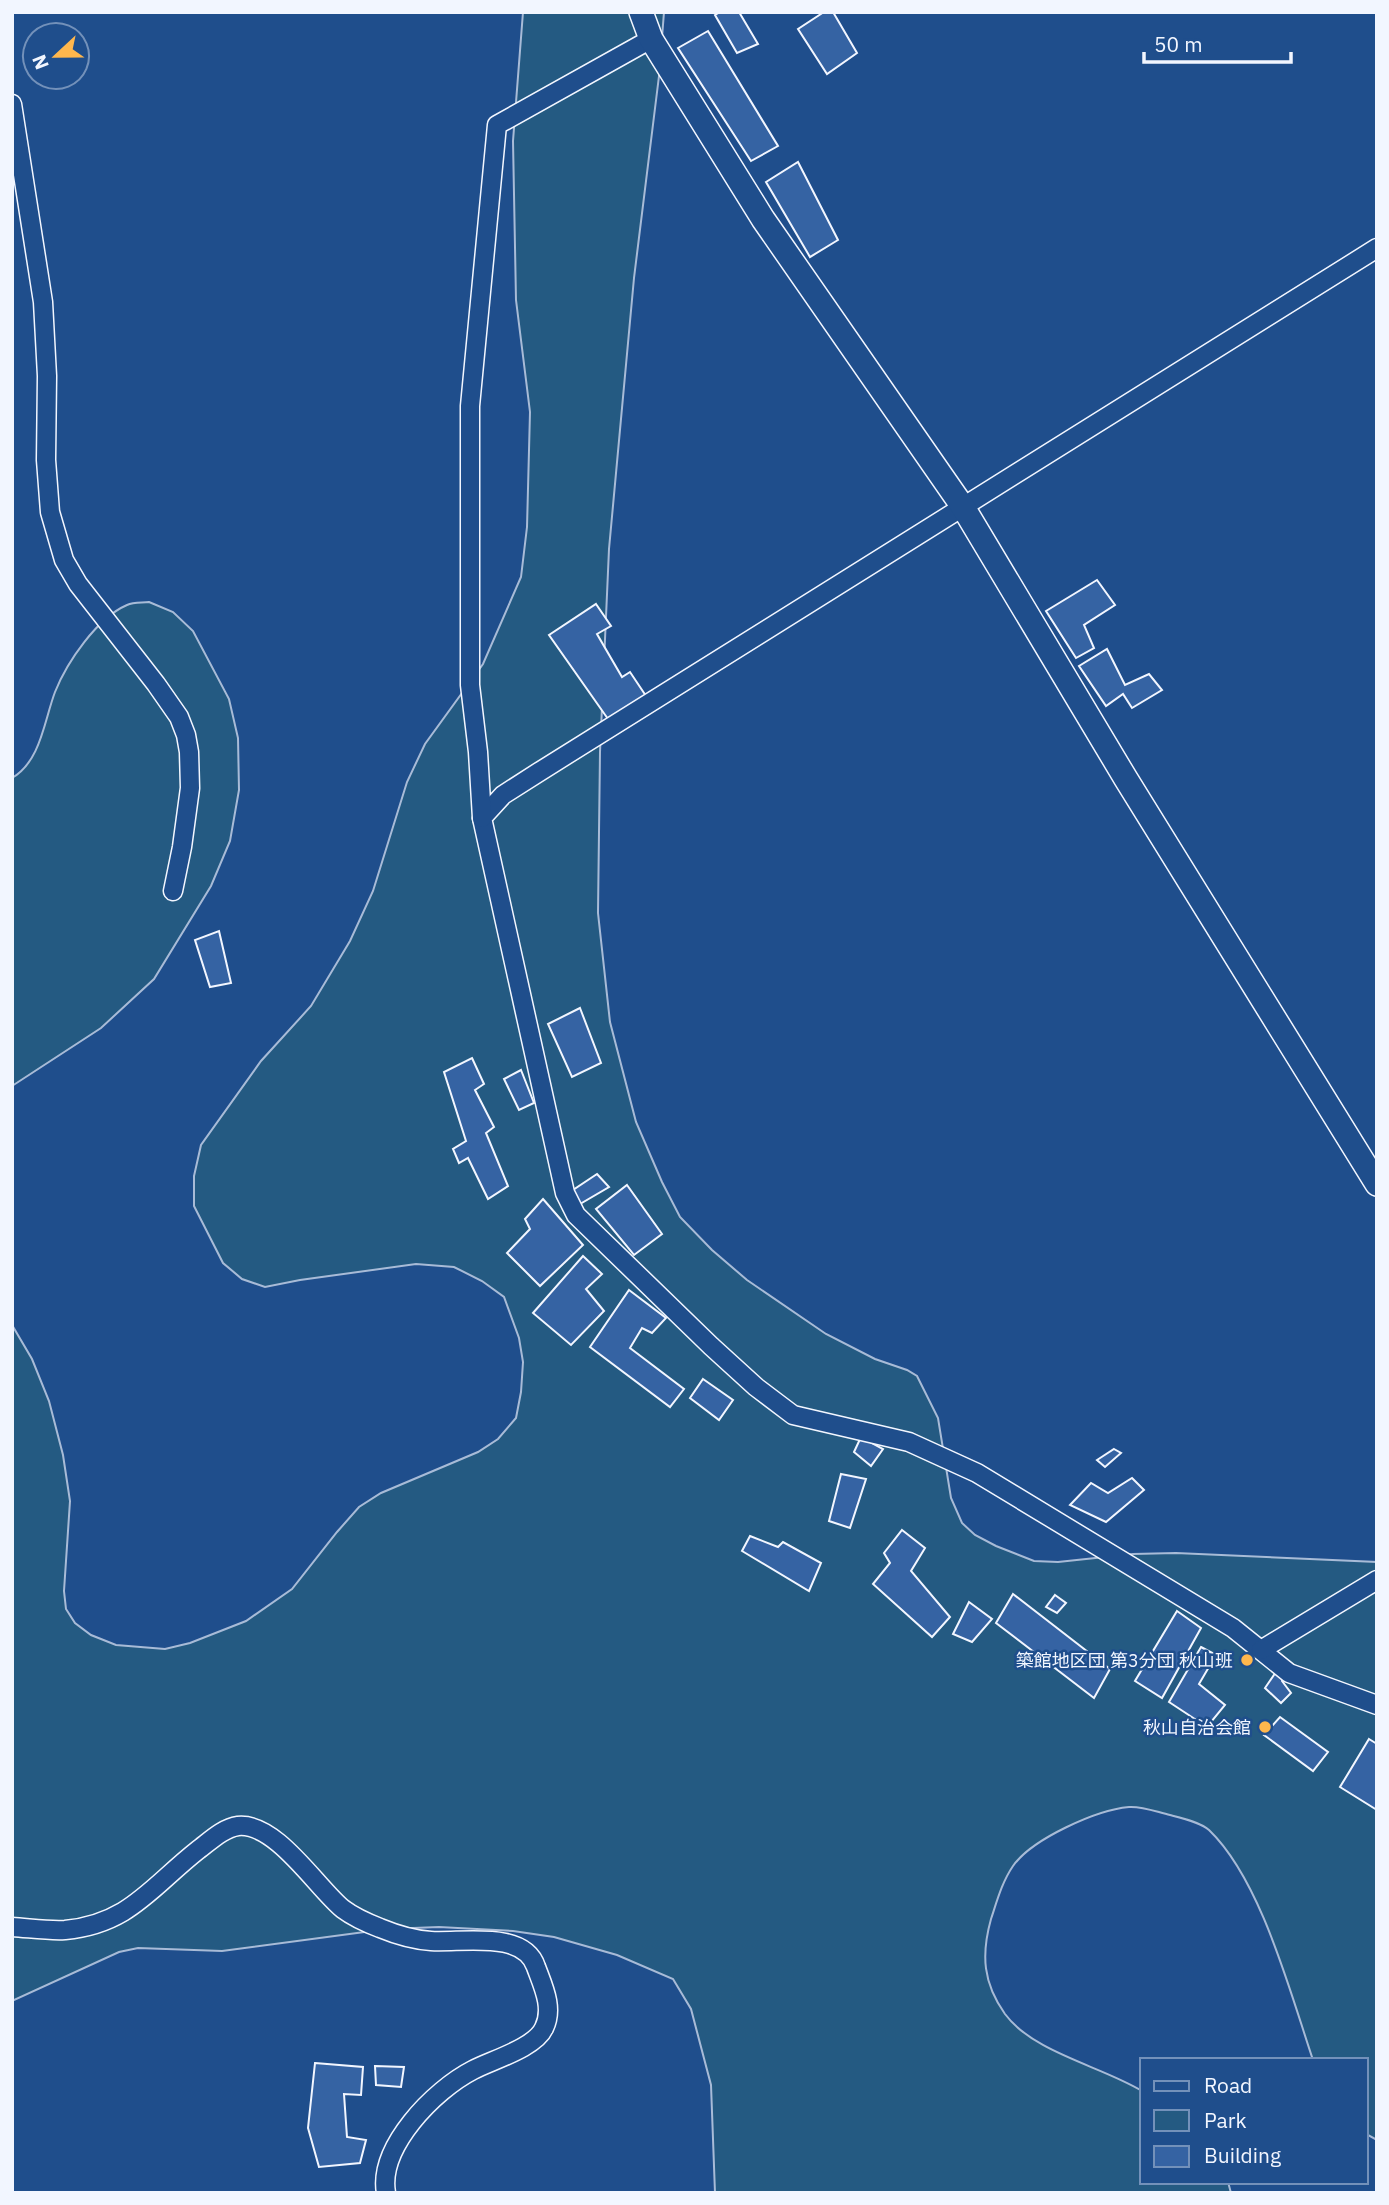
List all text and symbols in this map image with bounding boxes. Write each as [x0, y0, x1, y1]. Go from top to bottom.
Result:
north arrow [21, 21, 91, 91]
scale bar [1144, 21, 1291, 65]
text: 50 m [1154, 30, 1203, 58]
text: N [27, 51, 54, 73]
place label: 築館地区団 第3分団 秋山班 [1016, 1649, 1233, 1672]
marker: 築館地区団 第3分団 秋山班 [1239, 1652, 1255, 1668]
place label: 秋山自治会館 [1143, 1716, 1251, 1739]
marker: 秋山自治会館 [1257, 1719, 1273, 1735]
legend [1140, 2058, 1368, 2184]
text: Road [1204, 2071, 1252, 2099]
text: Park [1204, 2106, 1247, 2134]
text: Building [1204, 2141, 1281, 2169]

